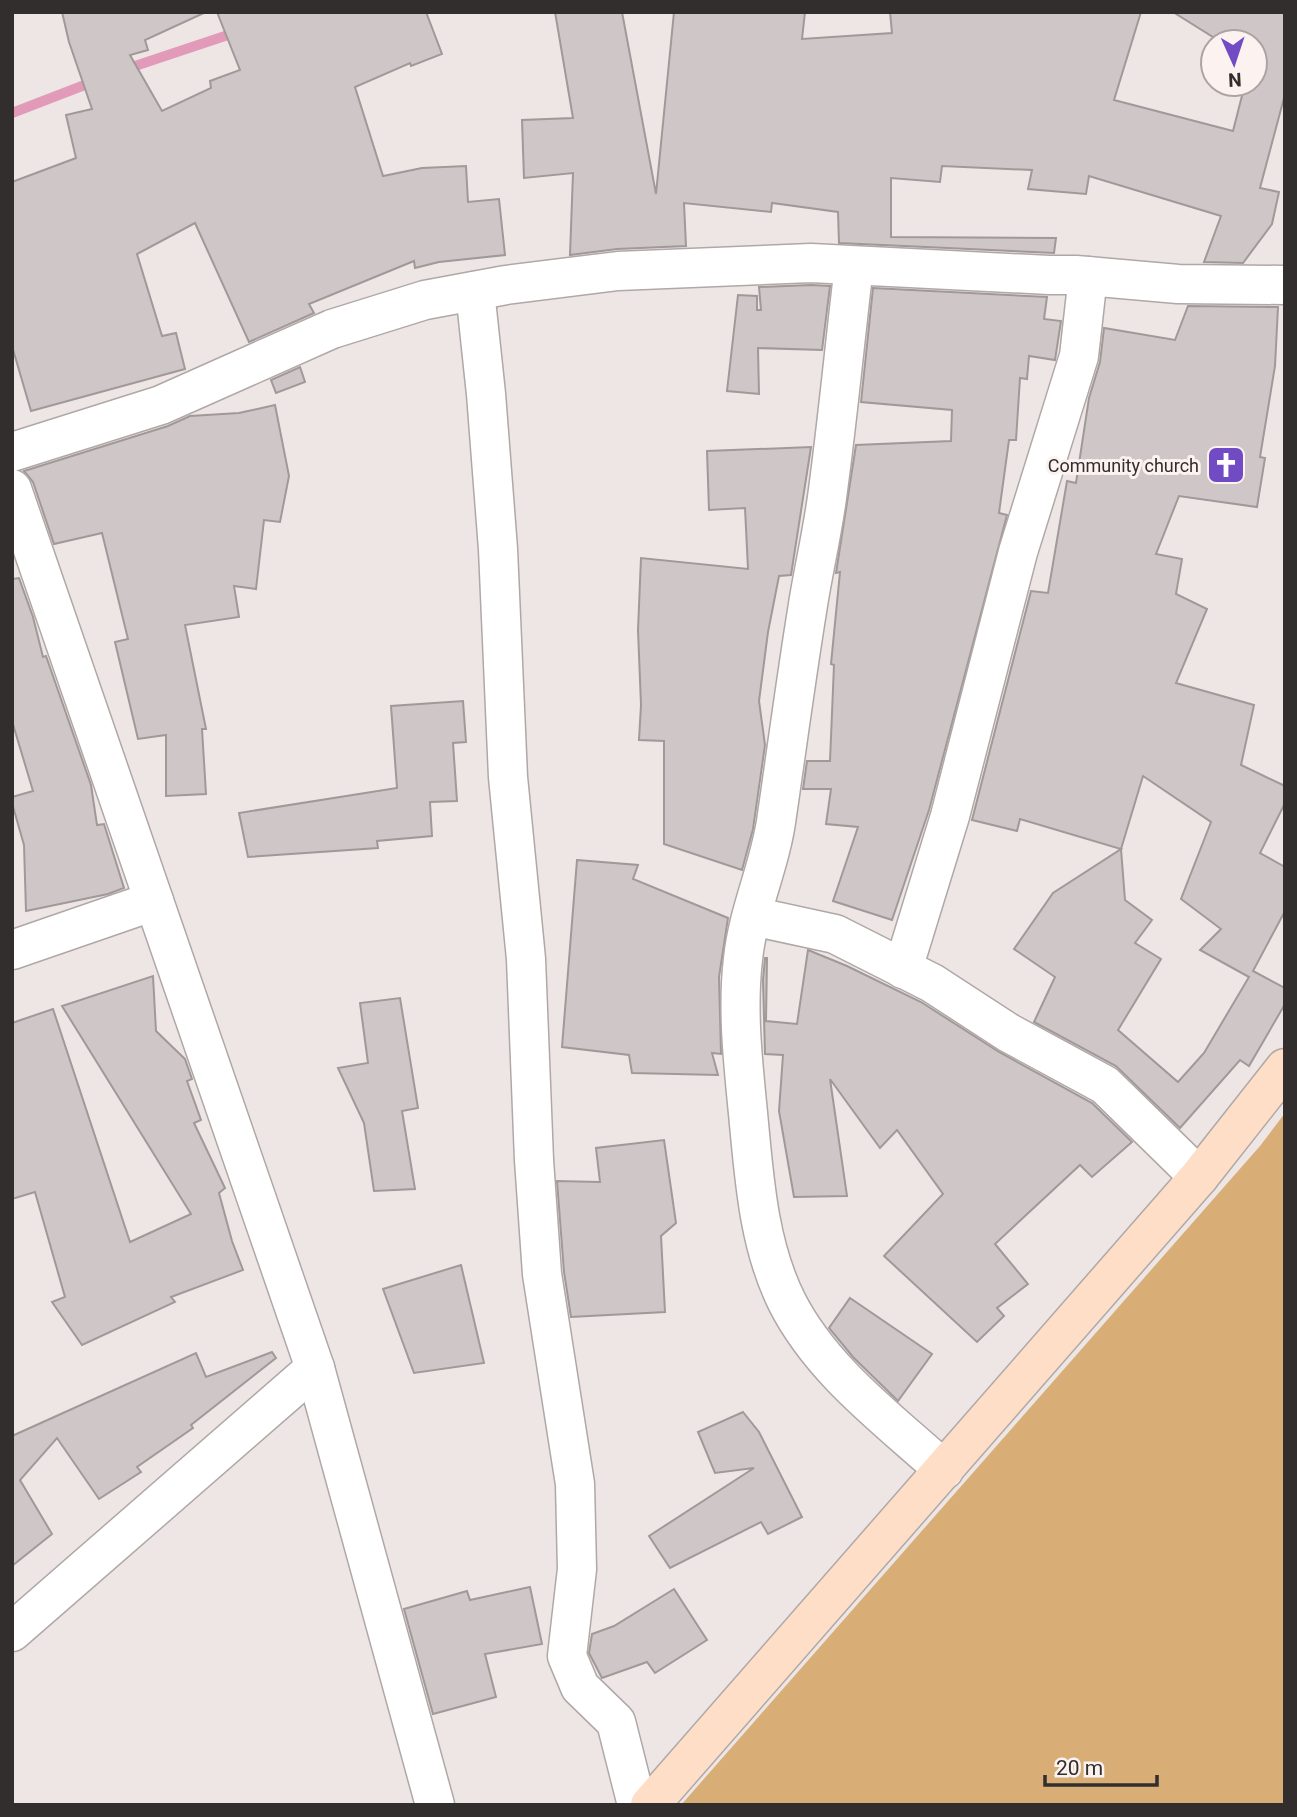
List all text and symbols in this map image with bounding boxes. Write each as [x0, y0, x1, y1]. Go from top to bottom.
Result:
north arrow [1199, 28, 1269, 98]
text: N [1228, 68, 1242, 91]
church icon: Community church [1205, 444, 1247, 486]
place label: Community church [1048, 455, 1199, 476]
scale bar [1045, 1744, 1157, 1788]
text: 20 m [1056, 1756, 1103, 1780]

